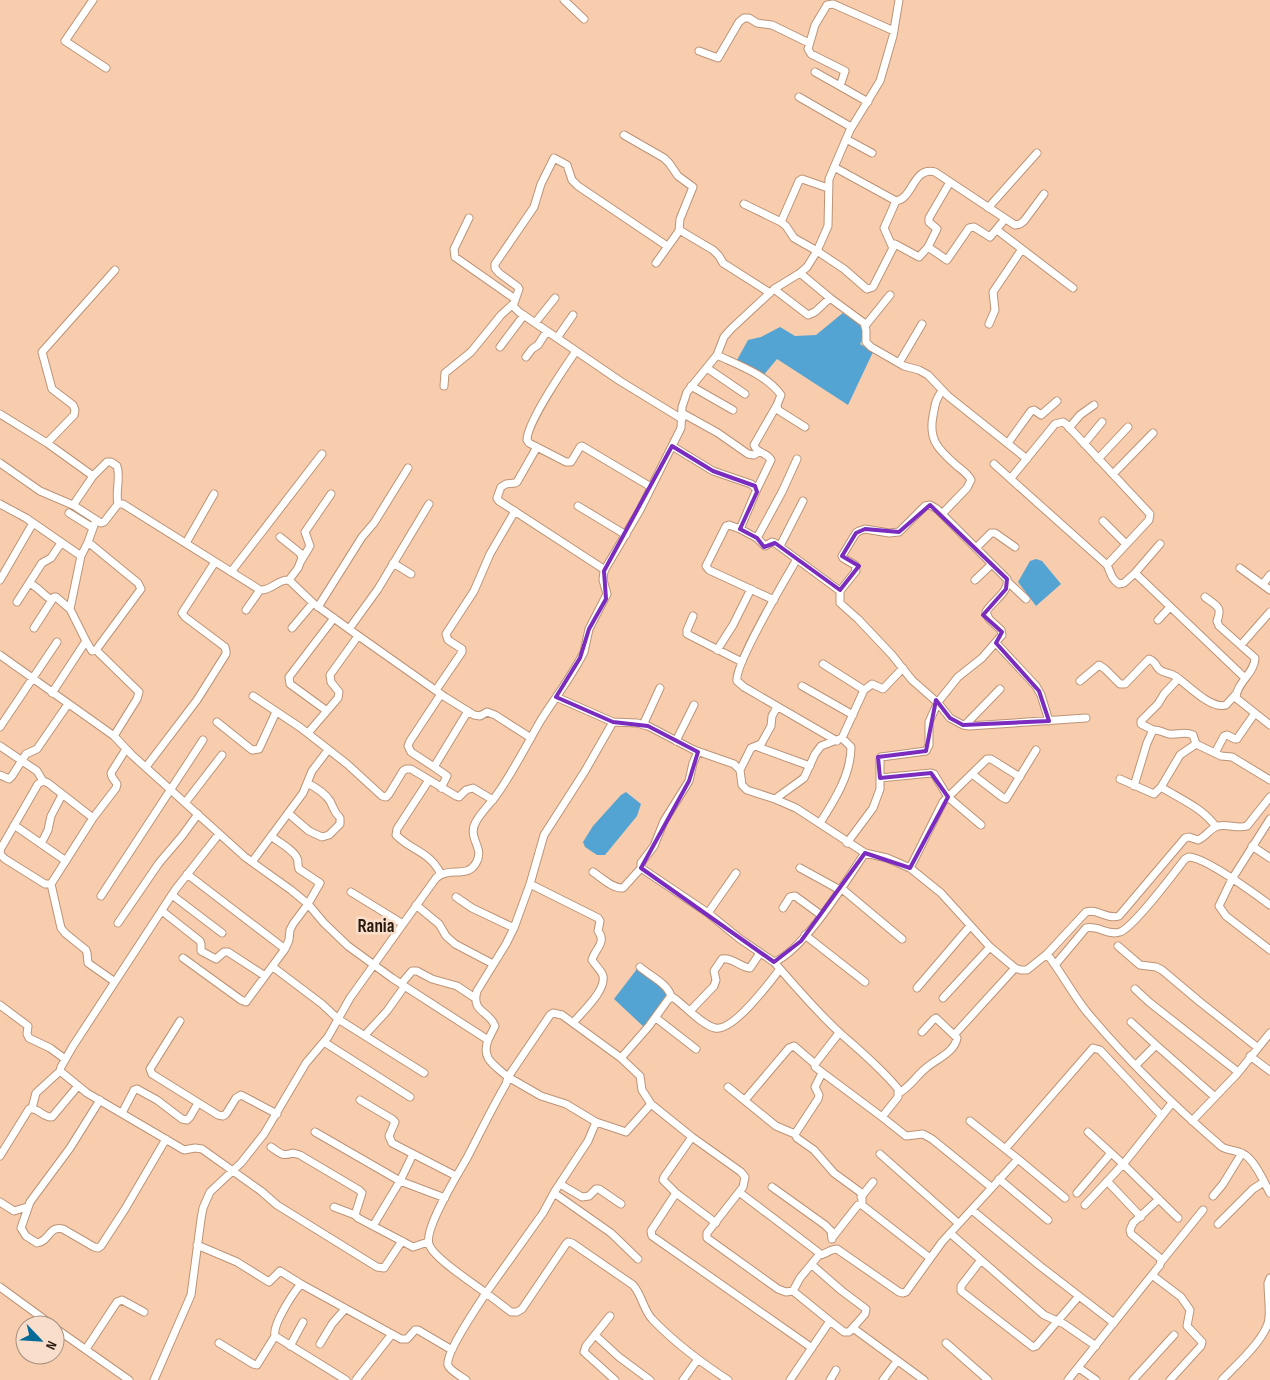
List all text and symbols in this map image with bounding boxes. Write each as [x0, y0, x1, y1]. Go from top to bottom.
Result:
district label: Rania [358, 915, 394, 938]
north arrow [15, 1315, 65, 1365]
text: N [42, 1338, 61, 1352]

